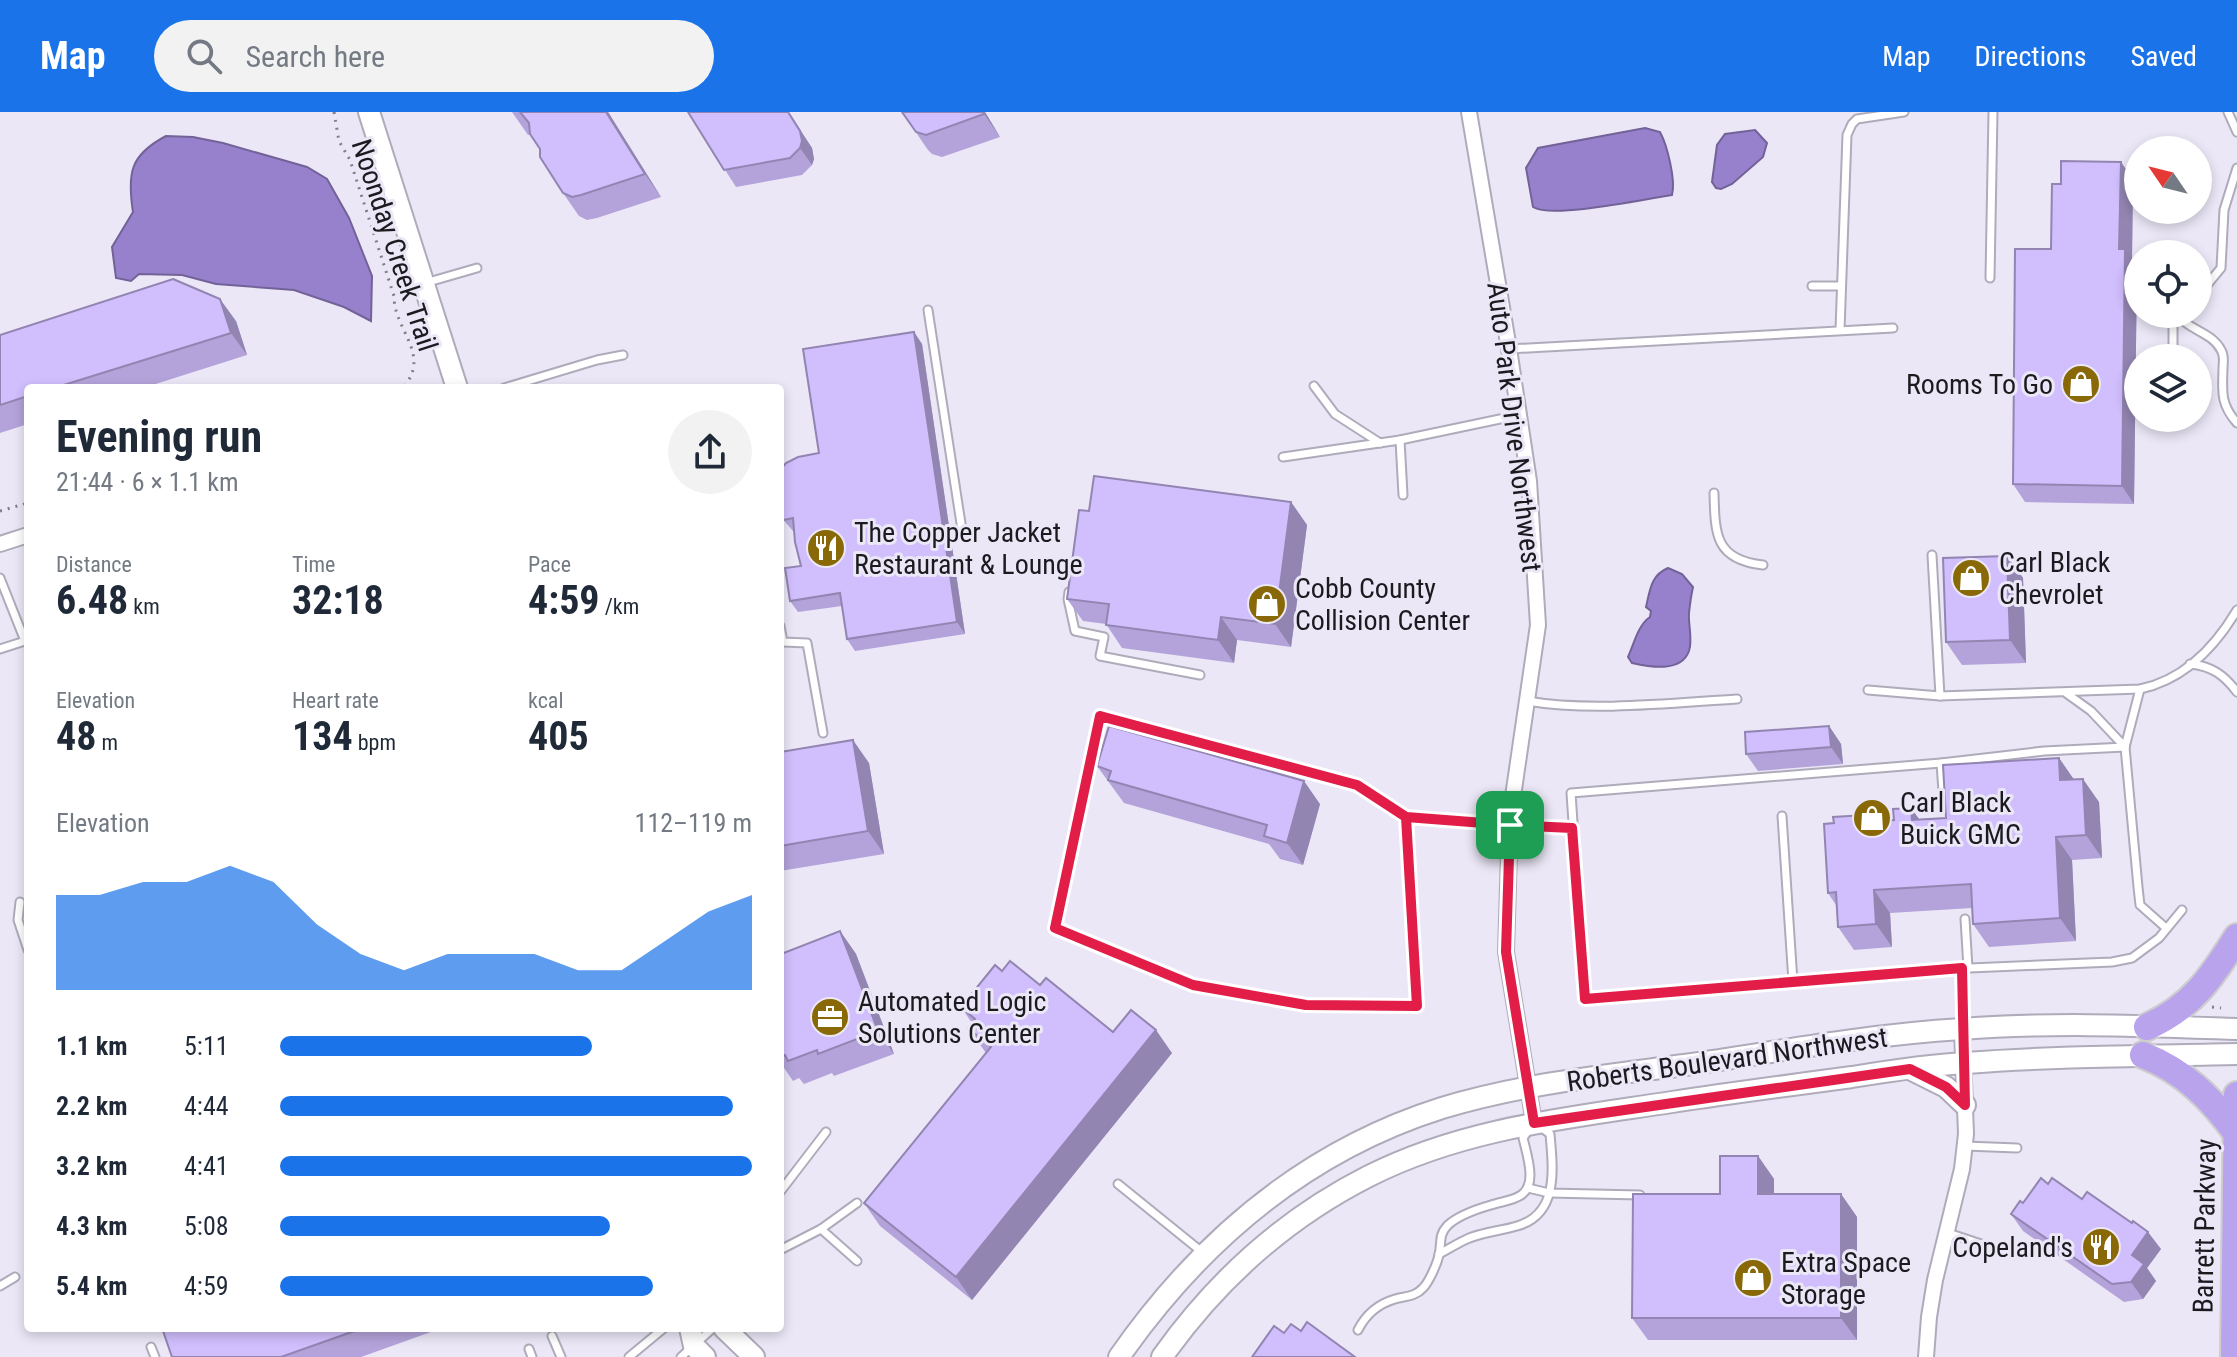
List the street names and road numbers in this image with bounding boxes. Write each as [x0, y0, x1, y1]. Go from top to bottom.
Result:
street label: Noonday Creek Trail [345, 135, 444, 355]
street label: Auto Park Drive Northwest [1480, 280, 1549, 574]
street label: Roberts Boulevard Northwest [1565, 1021, 1889, 1098]
street label: Barrett Parkway [2186, 1138, 2223, 1314]

